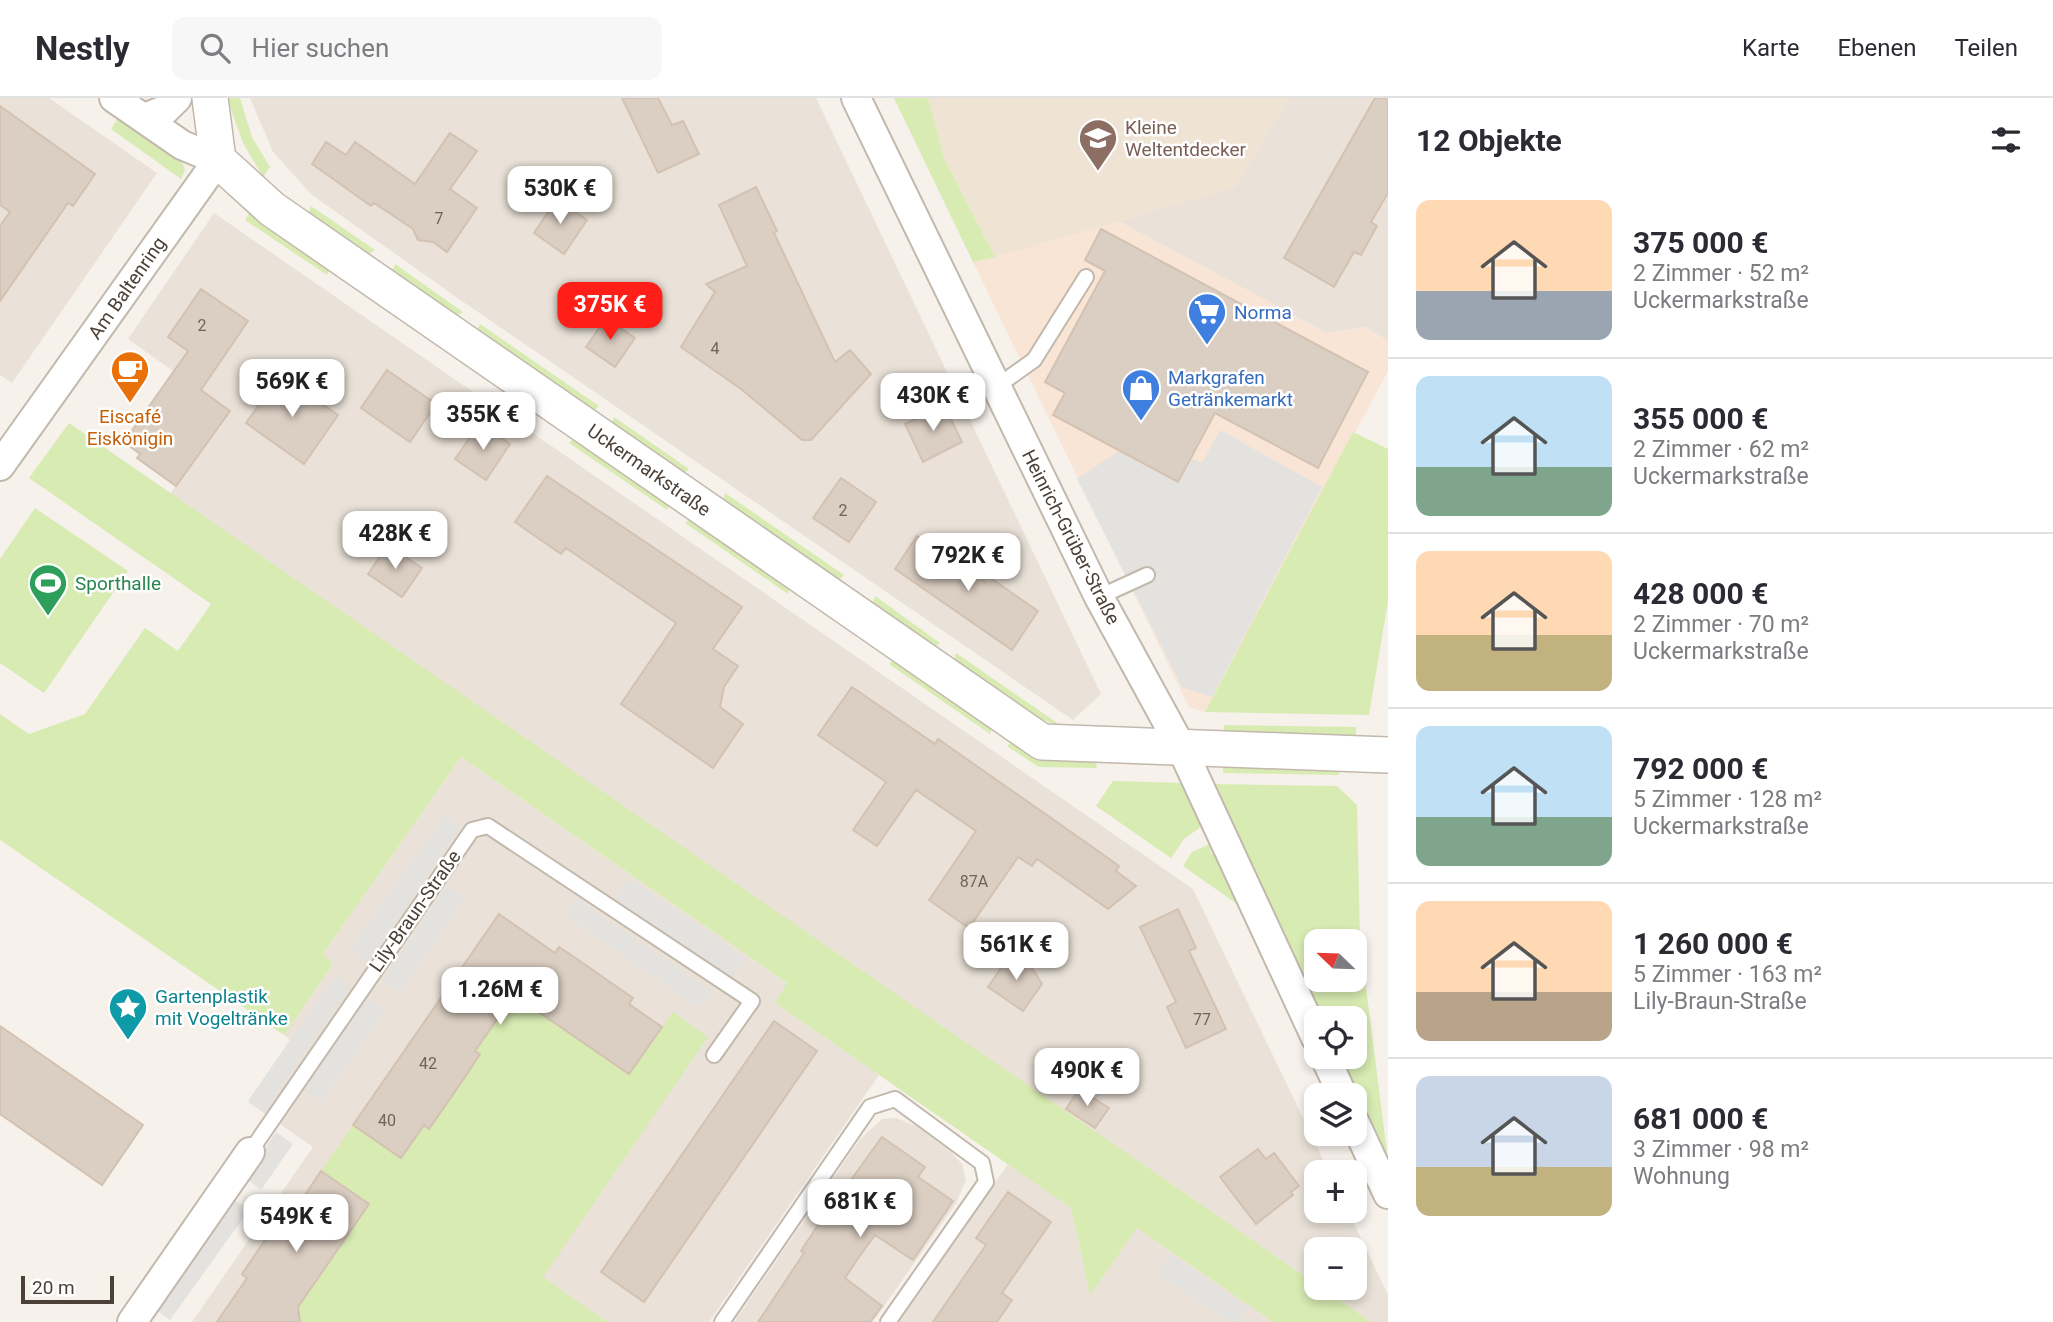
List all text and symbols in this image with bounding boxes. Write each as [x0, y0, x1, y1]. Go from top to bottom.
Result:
search box [172, 17, 662, 80]
text: Nestly [35, 29, 130, 68]
icon: search [196, 29, 234, 67]
text: Hier suchen [252, 33, 389, 63]
text: Karte [1742, 34, 1799, 62]
text: Ebenen [1837, 34, 1916, 62]
text: Teilen [1954, 34, 2018, 62]
place label: Kleine Weltentdecker [1125, 116, 1247, 161]
school or university icon: Kleine Weltentdecker [1077, 117, 1119, 172]
icon: filters [1987, 121, 2025, 159]
text: 12 Objekte [1416, 123, 1562, 158]
pin: 530K € [503, 166, 617, 226]
text: 530K € [523, 175, 597, 202]
house number: 7 [435, 209, 444, 228]
text: 375 000 € [1633, 225, 1768, 260]
icon: home [1472, 228, 1556, 312]
street label: Am Baltenring [83, 232, 171, 344]
text: 2 Zimmer · 52 m² [1633, 260, 1809, 287]
pin: 375K € [553, 282, 667, 342]
text: Uckermarkstraße [1633, 287, 1809, 314]
text: 375K € [573, 291, 647, 318]
supermarket icon: Norma [1186, 291, 1228, 346]
place label: Norma [1234, 301, 1292, 324]
house number: 2 [198, 316, 207, 335]
house number: 4 [711, 339, 720, 358]
cafe icon: Eiscafé Eiskönigin [109, 349, 151, 404]
pin: 569K € [235, 360, 349, 419]
place label: Markgrafen Getränkemarkt [1168, 366, 1293, 411]
shop icon: Markgrafen Getränkemarkt [1120, 367, 1162, 422]
text: 569K € [255, 368, 329, 395]
pin: 430K € [876, 374, 990, 433]
text: 430K € [896, 382, 970, 409]
pin: 355K € [426, 392, 540, 452]
text: 355K € [446, 401, 520, 428]
text: 355 000 € [1633, 401, 1768, 436]
icon: home [1472, 404, 1556, 488]
place label: Eiscafé Eiskönigin [87, 405, 173, 450]
street label: Uckermarkstraße [583, 419, 715, 521]
text: 2 Zimmer · 62 m² [1633, 436, 1809, 463]
street label: Heinrich-Grüber-Straße [1017, 446, 1125, 628]
text: Uckermarkstraße [1633, 463, 1809, 490]
house number: 2 [839, 501, 848, 520]
pin: 428K € [338, 512, 452, 571]
text: 428K € [358, 520, 432, 547]
pin: 792K € [911, 533, 1025, 593]
text: 792K € [931, 542, 1005, 569]
sports icon: Sporthalle [27, 562, 69, 617]
place label: Sporthalle [75, 572, 161, 595]
text: 428 000 € [1633, 576, 1768, 611]
icon: home [1472, 579, 1556, 663]
text: 2 Zimmer · 70 m² [1633, 611, 1809, 638]
text: Uckermarkstraße [1633, 638, 1809, 665]
text: 792 000 € [1633, 751, 1768, 786]
icon: home [1472, 754, 1556, 838]
text: 5 Zimmer · 128 m² [1633, 786, 1822, 813]
text: Uckermarkstraße [1633, 813, 1809, 840]
street label: Lily-Braun-Straße [364, 846, 466, 976]
house number: 87A [960, 872, 989, 891]
pin: 561K € [959, 922, 1073, 982]
text: 1 260 000 € [1633, 926, 1793, 961]
north arrow [1304, 929, 1367, 992]
map controls [1304, 929, 1367, 1300]
icon: home [1472, 929, 1556, 1013]
text: 561K € [979, 931, 1053, 958]
text: 5 Zimmer · 163 m² [1633, 961, 1822, 988]
pin: 1.26M € [435, 968, 565, 1027]
text: 1.26M € [457, 976, 543, 1003]
place label: Gartenplastik mit Vogeltränke [155, 985, 288, 1030]
place icon: Gartenplastik mit Vogeltränke [107, 986, 149, 1041]
text: Lily-Braun-Straße [1633, 988, 1807, 1015]
button: locate [1304, 1006, 1367, 1069]
house number: 77 [1193, 1010, 1211, 1029]
pin: 490K € [1030, 1048, 1144, 1108]
house number: 42 [419, 1054, 437, 1073]
text: 490K € [1050, 1057, 1124, 1084]
button: layers [1304, 1083, 1367, 1146]
text: 681 000 € [1633, 1101, 1768, 1136]
icon: home [1472, 1104, 1556, 1188]
house number: 40 [378, 1111, 396, 1130]
text: 3 Zimmer · 98 m² [1633, 1136, 1809, 1163]
button: + [1304, 1160, 1367, 1223]
text: Wohnung [1633, 1163, 1730, 1190]
pin: 681K € [803, 1180, 917, 1239]
text: 681K € [823, 1188, 897, 1215]
pin: 549K € [239, 1194, 353, 1254]
text: 549K € [259, 1203, 333, 1230]
button: − [1304, 1237, 1367, 1300]
scale bar [21, 1273, 114, 1305]
text: 20 m [32, 1276, 75, 1299]

